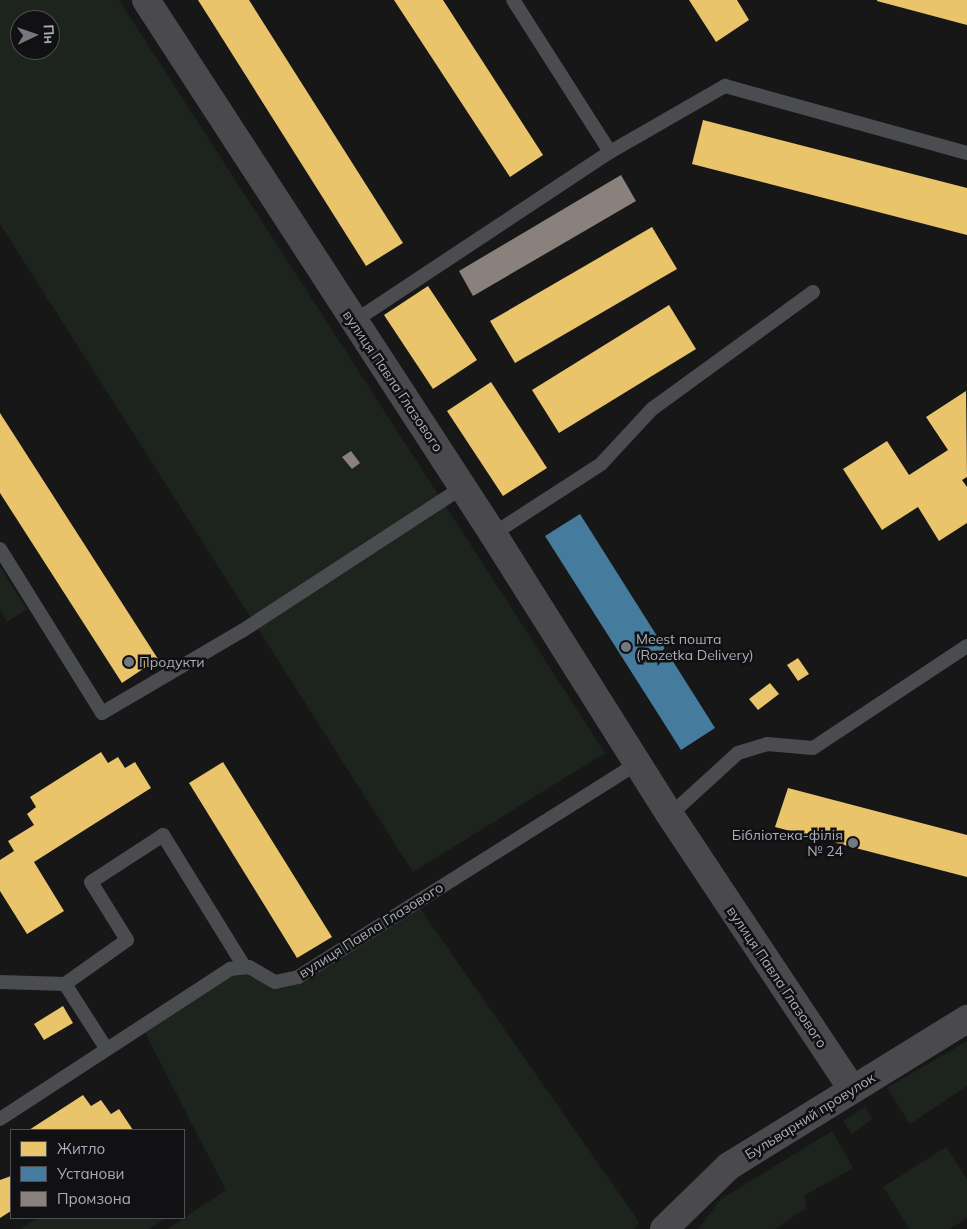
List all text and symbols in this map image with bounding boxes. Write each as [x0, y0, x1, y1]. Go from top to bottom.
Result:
north arrow [10, 10, 60, 60]
text: Пн [39, 24, 58, 44]
street label: вулиця Павла Глазового [339, 307, 447, 455]
place label: Meest пошта (Rozetka Delivery) [636, 631, 754, 664]
marker: Meest пошта (Rozetka Delivery) [620, 641, 632, 653]
place label: Продукти [139, 654, 205, 670]
marker: Продукти [123, 656, 135, 668]
place label: Бібліотека-філія № 24 [732, 827, 843, 860]
marker: Бібліотека-філія № 24 [847, 837, 859, 849]
street label: вулиця Павла Глазового [296, 879, 446, 981]
street label: вулиця Павла Глазового [723, 903, 831, 1051]
street label: Бульварний провулок [742, 1069, 878, 1163]
legend [10, 1129, 185, 1219]
text: Житло [57, 1139, 105, 1158]
text: Установи [57, 1164, 125, 1183]
text: Промзона [57, 1189, 131, 1208]

